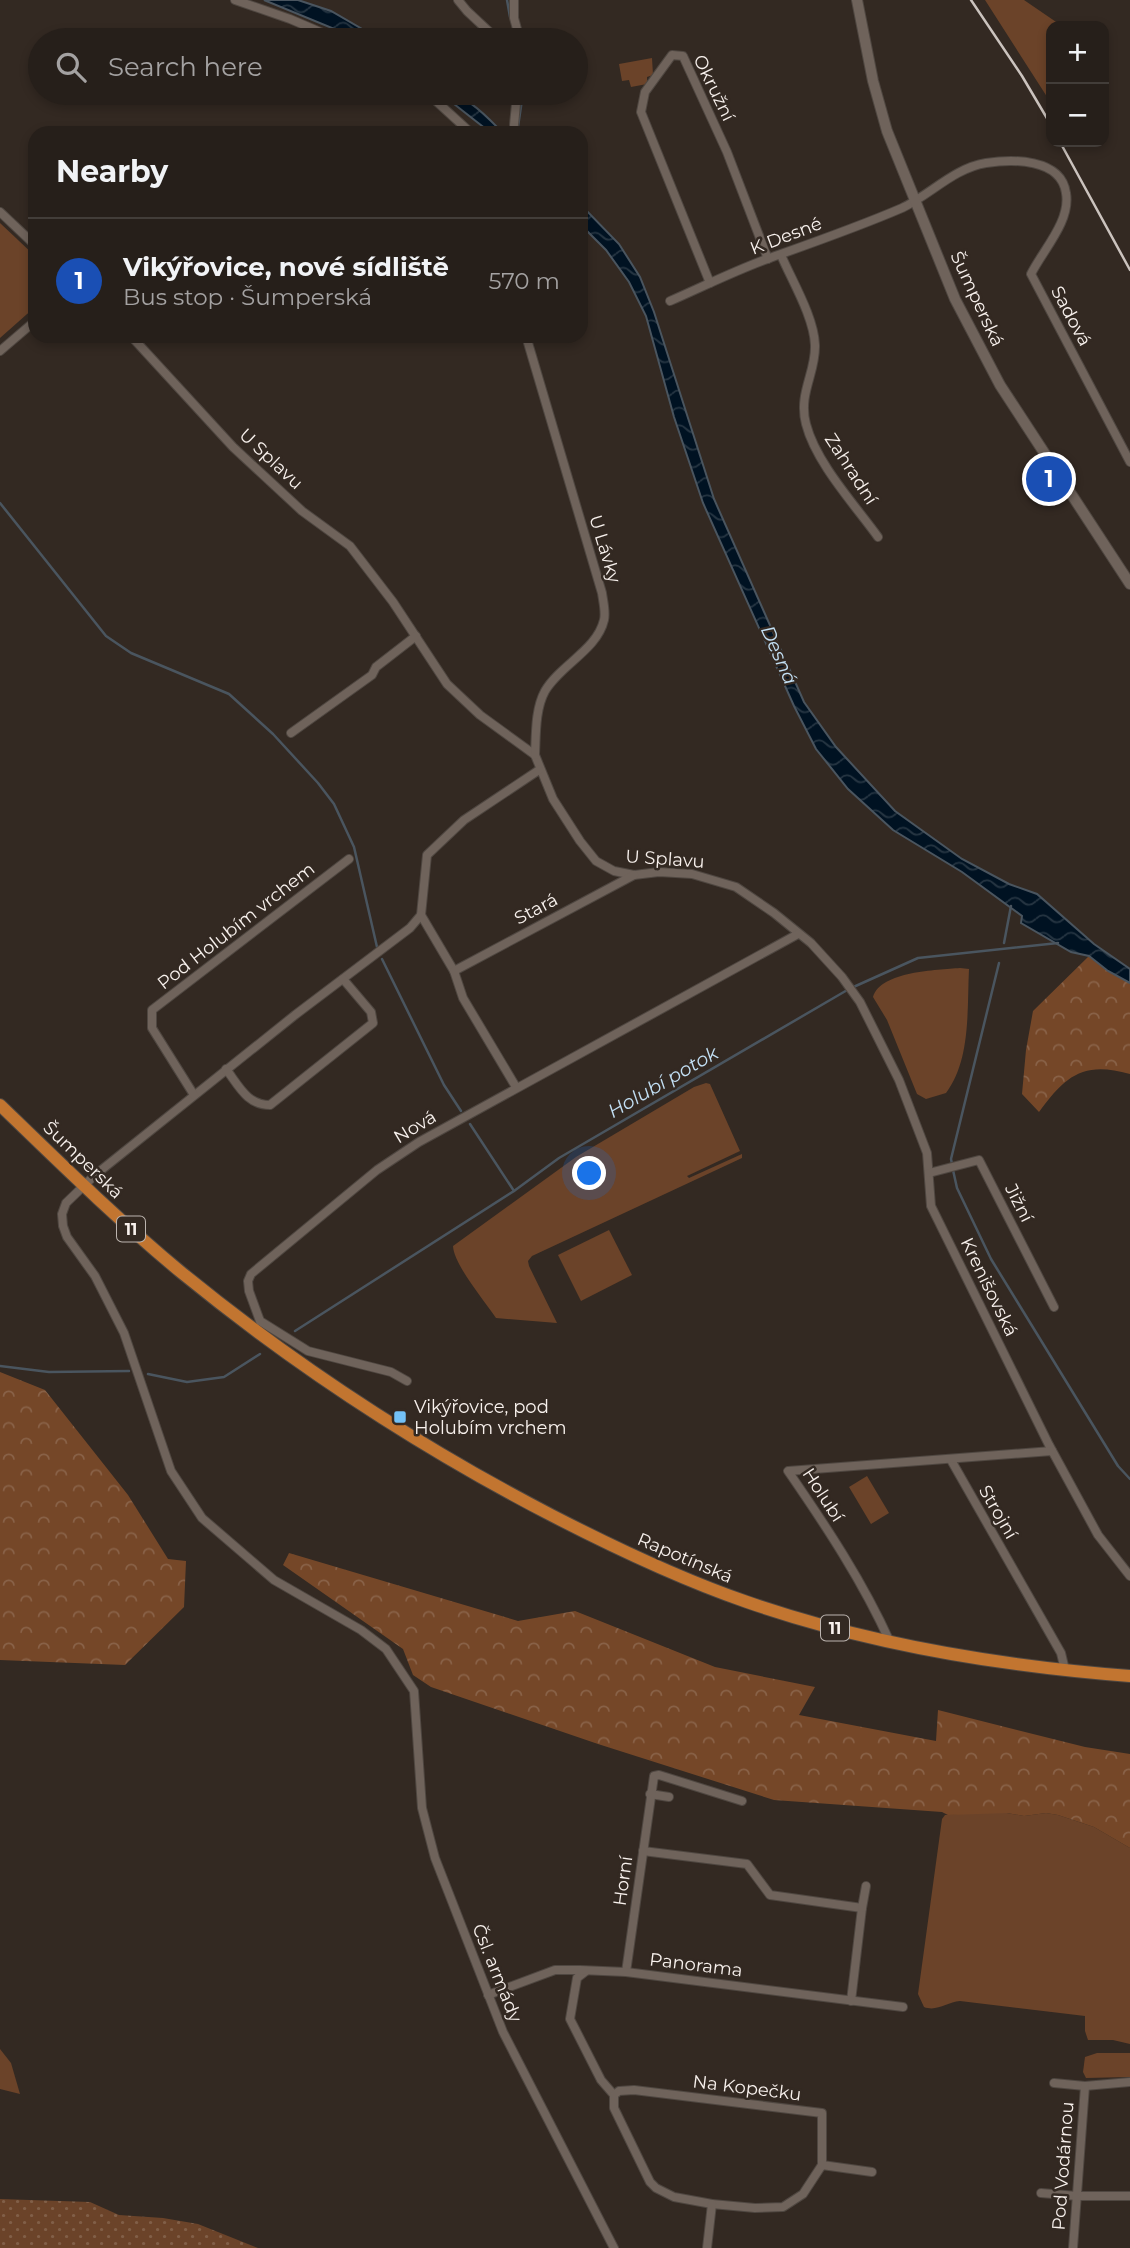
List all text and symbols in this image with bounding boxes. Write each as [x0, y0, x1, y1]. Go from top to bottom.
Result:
map controls [1046, 21, 1109, 147]
button: + [1046, 21, 1109, 84]
search box [28, 28, 588, 105]
icon: search [52, 48, 90, 86]
text: Search here [108, 51, 263, 83]
street label: Okružní [688, 51, 740, 126]
button: − [1046, 84, 1109, 147]
text: Nearby [56, 153, 168, 190]
street label: K Desné [747, 212, 825, 260]
street label: Šumperská [945, 248, 1009, 350]
text: Vikýřovice, nové sídliště [123, 251, 449, 283]
text: 1 [74, 267, 84, 295]
text: 570 m [489, 267, 560, 295]
street label: Sadová [1046, 282, 1096, 350]
text: Bus stop · Šumperská [123, 283, 372, 311]
street label: U Splavu [234, 424, 308, 494]
street label: Zahradní [820, 429, 883, 510]
pin: 1 [1026, 453, 1072, 505]
street label: U Lávky [584, 512, 626, 586]
water label: Desná [756, 622, 802, 688]
street label: U Splavu [625, 845, 705, 873]
street label: Pod Holubím vrchem [153, 858, 319, 994]
street label: Stará [511, 889, 561, 929]
water label: Holubí potok [604, 1041, 723, 1123]
street label: Nová [390, 1106, 440, 1148]
street label: Šumperská [38, 1116, 128, 1204]
your location [572, 1156, 606, 1190]
street label: Jižní [1000, 1179, 1038, 1227]
road number: 11 [117, 1217, 145, 1242]
street label: Krenišovská [956, 1234, 1022, 1340]
place label: Vikýřovice, pod Holubím vrchem [414, 1396, 567, 1439]
marker: Vikýřovice, pod Holubím vrchem [392, 1409, 408, 1425]
street label: Holubí [797, 1464, 849, 1527]
street label: Strojní [974, 1481, 1023, 1544]
street label: Rapotínská [634, 1528, 736, 1588]
road number: 11 [821, 1616, 849, 1640]
street label: Horní [609, 1854, 638, 1907]
street label: Čsl. armády [467, 1921, 527, 2026]
street label: Panorama [648, 1948, 744, 1982]
street label: Na Kopečku [691, 2070, 803, 2106]
street label: Pod Vodárnou [1048, 2101, 1078, 2231]

